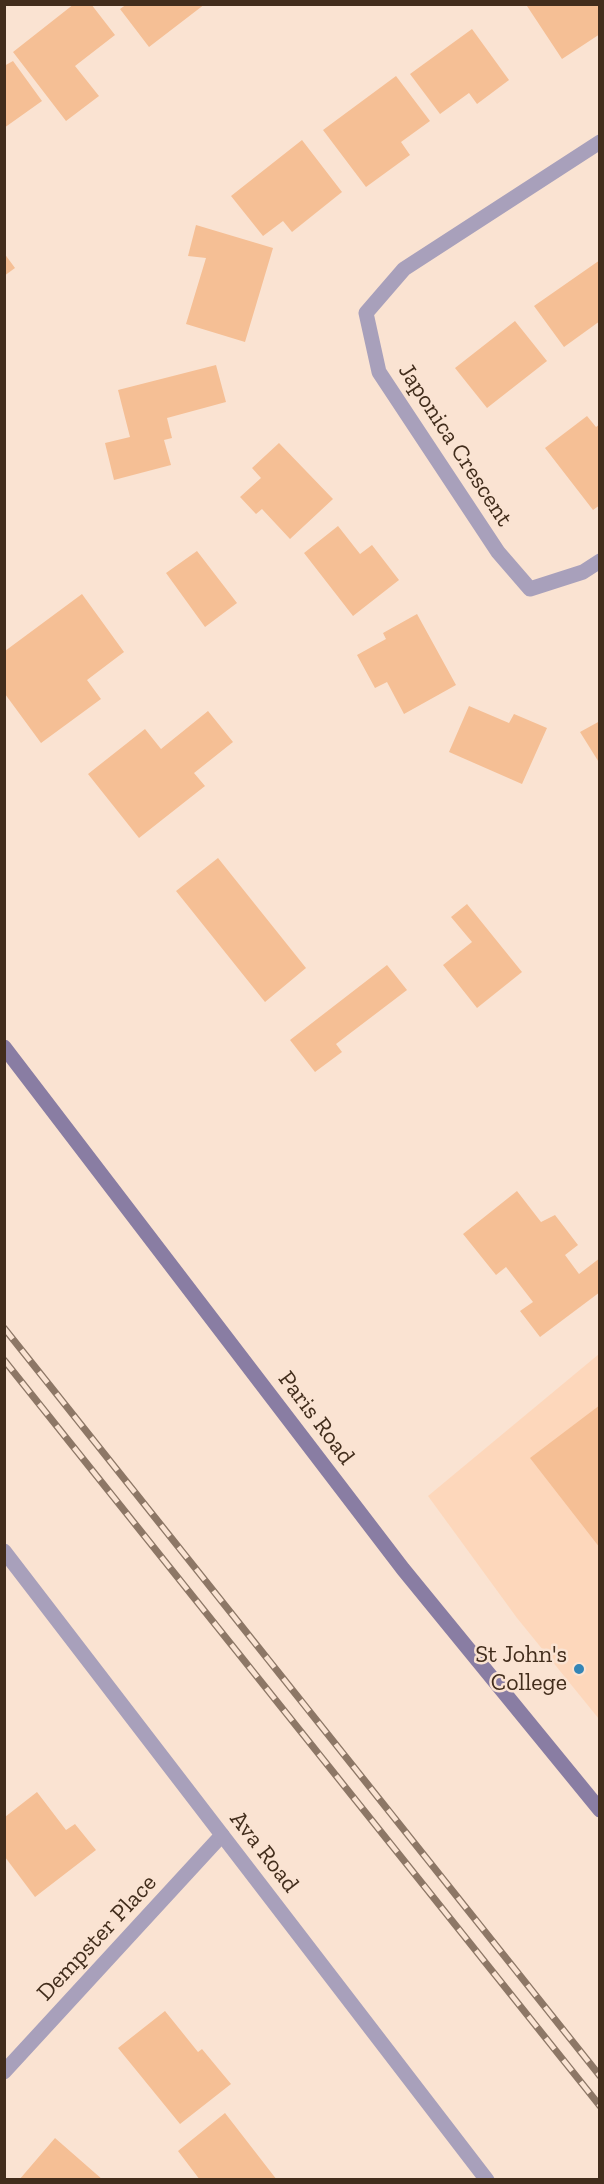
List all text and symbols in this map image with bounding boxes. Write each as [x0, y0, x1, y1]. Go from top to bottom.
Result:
street label: Japonica Crescent [392, 358, 518, 532]
street label: Paris Road [272, 1366, 360, 1470]
place label: St John's College [475, 1641, 567, 1697]
marker: St John's College [572, 1662, 586, 1676]
street label: Ava Road [223, 1806, 305, 1898]
street label: Dempster Place [31, 1869, 163, 2007]

